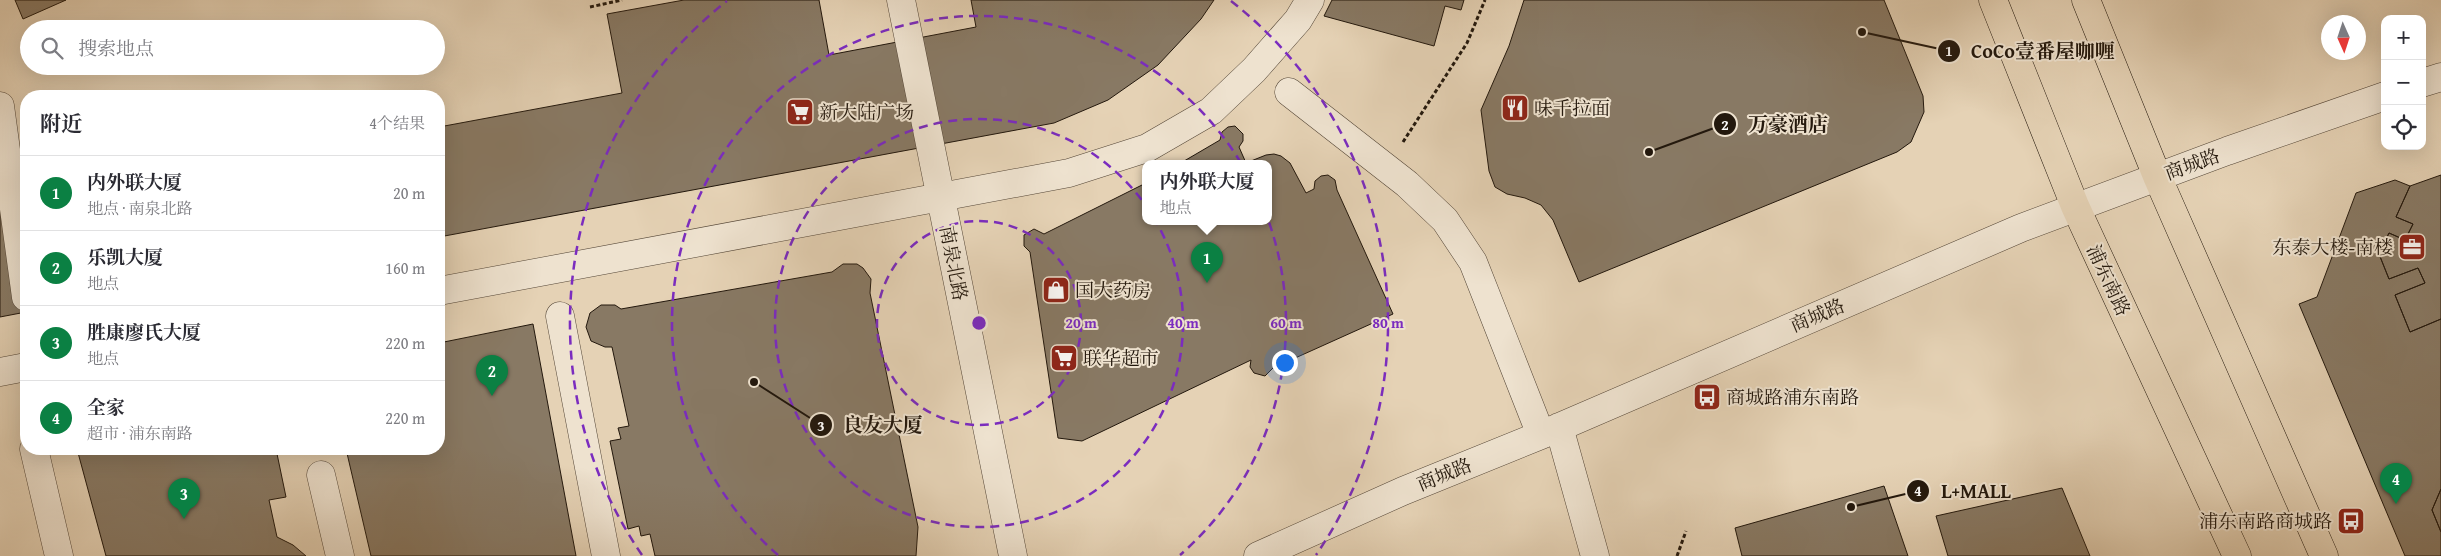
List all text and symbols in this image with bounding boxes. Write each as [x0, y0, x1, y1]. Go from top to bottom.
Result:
north arrow [2321, 15, 2366, 60]
map controls [2381, 15, 2426, 150]
button: + [2381, 15, 2426, 60]
search box [20, 20, 445, 75]
callout: CoCo壹番屋咖喱 [1936, 33, 2125, 68]
icon: search [38, 34, 66, 62]
text: 搜索地点 [78, 34, 154, 62]
text: CoCo壹番屋咖喱 [1971, 36, 2115, 65]
text: 1 [1945, 40, 1953, 61]
button: − [2381, 60, 2426, 105]
restaurant icon: 味千拉面 [1500, 93, 1530, 123]
place label: 味千拉面 [1534, 94, 1610, 122]
supermarket icon: 新大陆广场 [785, 97, 815, 127]
place label: 新大陆广场 [819, 98, 914, 126]
button: locate [2381, 105, 2426, 150]
callout: 万豪酒店 [1713, 107, 1838, 142]
text: 附近 [40, 108, 82, 139]
text: 万豪酒店 [1748, 109, 1828, 138]
text: 4个结果 [369, 111, 425, 135]
text: 2 [1721, 114, 1729, 135]
street label: 商城路 [2160, 141, 2224, 187]
popup [1142, 160, 1272, 225]
text: 内外联大厦 [1159, 167, 1255, 195]
text: 内外联大厦 [87, 168, 182, 196]
text: 1 [52, 181, 60, 205]
text: 20 m [393, 181, 425, 205]
text: 地点 [1159, 195, 1192, 219]
text: 地点 · 南泉北路 [87, 196, 193, 220]
street label: 南泉北路 [933, 223, 975, 303]
office icon: 东泰大楼-南楼 [2397, 232, 2427, 262]
place label: 东泰大楼-南楼 [2272, 233, 2393, 261]
street label: 浦东南路 [2080, 240, 2138, 320]
pin: 1 [1191, 242, 1223, 283]
text: 乐凯大厦 [87, 243, 163, 271]
text: 2 [52, 256, 60, 280]
text: 160 m [385, 256, 425, 280]
text: 地点 [87, 271, 119, 295]
shop icon: 国大药房 [1041, 275, 1071, 305]
place label: 国大药房 [1075, 276, 1151, 304]
street label: 商城路 [1785, 291, 1849, 339]
text: 20 m [1065, 312, 1097, 333]
text: 40 m [1167, 312, 1199, 333]
text: 60 m [1270, 312, 1302, 333]
text: 80 m [1372, 312, 1404, 333]
centre of rings [970, 314, 988, 332]
text: 胜康廖氏大厦 [87, 318, 201, 346]
text: 3 [52, 331, 60, 355]
text: 220 m [385, 331, 425, 355]
supermarket icon: 联华超市 [1049, 343, 1079, 373]
place label: 联华超市 [1083, 344, 1159, 372]
text: 地点 [87, 346, 119, 370]
your location [1272, 350, 1298, 376]
pin: 2 [476, 355, 508, 396]
bus stop icon: 商城路浦东南路 [1692, 382, 1722, 412]
place label: 商城路浦东南路 [1726, 383, 1859, 411]
text: 全家 [87, 393, 125, 421]
text: 4 [52, 406, 60, 430]
text: 220 m [385, 406, 425, 430]
callout: 良友大厦 [808, 408, 933, 443]
text: 良友大厦 [843, 410, 923, 439]
text: 3 [817, 415, 825, 436]
text: 超市 · 浦东南路 [87, 421, 193, 445]
street label: 商城路 [1412, 450, 1476, 498]
pin: 4 [2380, 463, 2412, 504]
callout: L+MALL [1906, 474, 2021, 509]
text: L+MALL [1941, 476, 2011, 505]
pin: 3 [168, 478, 200, 519]
text: 4 [1914, 480, 1922, 501]
bus stop icon: 浦东南路商城路 [2336, 506, 2366, 536]
place label: 浦东南路商城路 [2199, 507, 2332, 535]

